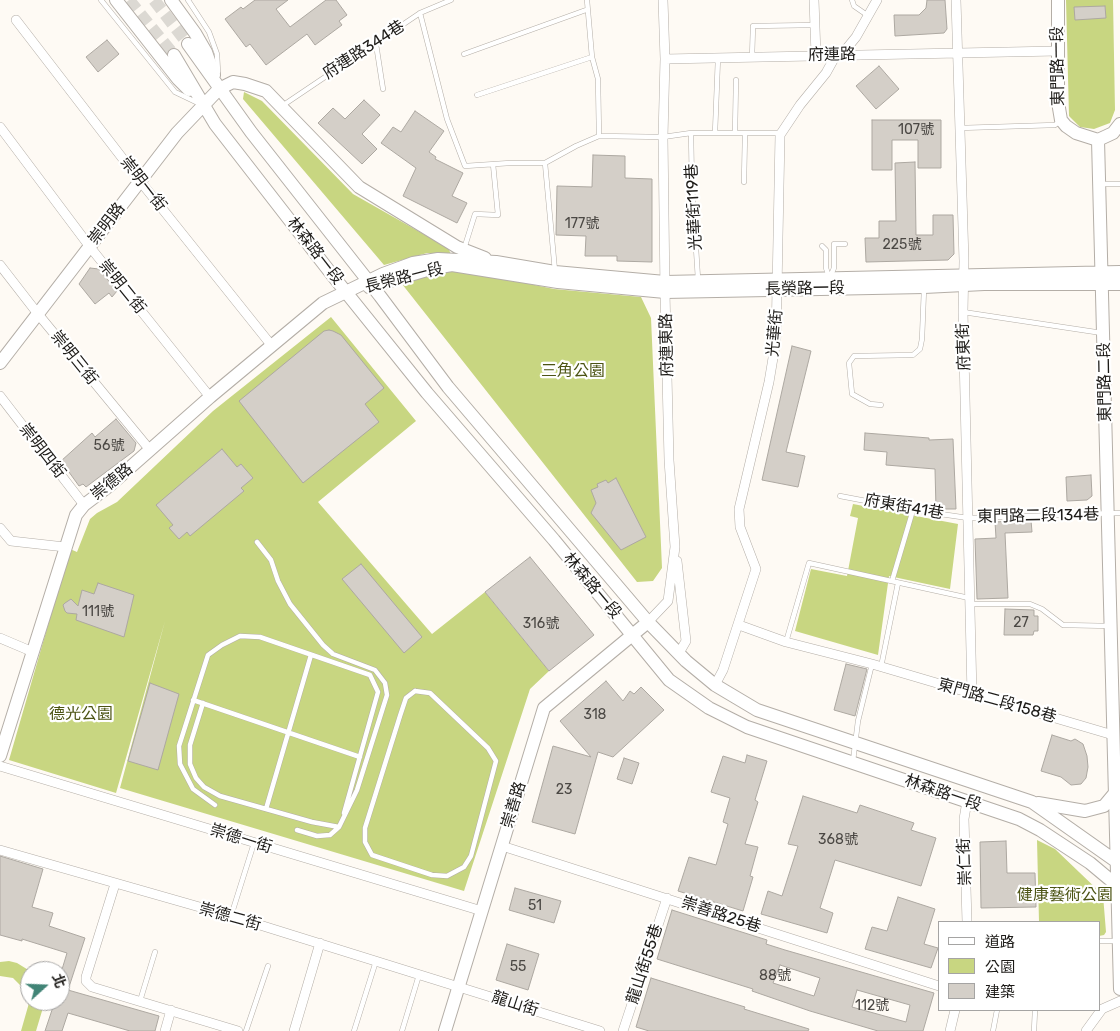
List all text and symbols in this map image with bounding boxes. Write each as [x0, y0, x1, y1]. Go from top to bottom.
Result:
street label: 府連路344巷 [320, 16, 408, 84]
street label: 東門路一段 [1048, 26, 1068, 106]
street label: 府連路 [808, 45, 856, 65]
house number: 107號 [898, 122, 934, 138]
street label: 崇明一街 [116, 153, 170, 215]
street label: 光華街119巷 [682, 163, 706, 251]
street label: 崇明路 [85, 199, 129, 249]
street label: 林森路一段 [283, 214, 347, 288]
house number: 177號 [565, 216, 599, 232]
house number: 225號 [883, 237, 921, 253]
street label: 崇明二街 [94, 256, 150, 318]
street label: 長榮路一段 [363, 259, 445, 297]
street label: 長榮路一段 [765, 279, 845, 299]
street label: 光華街 [763, 308, 787, 358]
street label: 府連東路 [657, 313, 677, 377]
street label: 府東街 [954, 323, 974, 371]
street label: 崇明三街 [46, 327, 102, 389]
street label: 東門路二段 [1095, 342, 1115, 422]
park label: 三角公園 [541, 361, 605, 381]
street label: 崇明四街 [15, 420, 69, 482]
house number: 56號 [94, 438, 124, 454]
street label: 崇德路 [87, 459, 137, 505]
street label: 府東街41巷 [863, 491, 945, 523]
street label: 東門路二段134巷 [977, 505, 1099, 527]
street label: 林森路一段 [559, 549, 625, 623]
house number: 111號 [82, 604, 114, 620]
house number: 27 [1013, 615, 1029, 631]
house number: 316號 [523, 616, 559, 632]
street label: 東門路二段158巷 [935, 675, 1059, 727]
park label: 德光公園 [49, 704, 113, 724]
house number: 318 [583, 707, 607, 723]
street label: 林森路一段 [902, 771, 984, 815]
street label: 崇善路 [498, 779, 530, 831]
house number: 23 [556, 782, 572, 798]
street label: 崇德一街 [208, 820, 274, 858]
house number: 368號 [818, 832, 858, 848]
street label: 崇仁街 [955, 838, 975, 886]
park label: 健康藝術公園 [1017, 885, 1113, 905]
street label: 崇善路25巷 [679, 893, 763, 937]
house number: 51 [528, 898, 542, 914]
street label: 崇德二街 [197, 899, 263, 935]
legend [938, 921, 1100, 1011]
street label: 龍山街55巷 [623, 922, 667, 1006]
text: 道路 [985, 933, 1015, 951]
text: 公園 [985, 958, 1015, 976]
house number: 55 [510, 959, 526, 975]
north arrow [20, 961, 70, 1011]
house number: 88號 [759, 968, 791, 984]
text: 北 [48, 972, 69, 991]
text: 建築 [985, 983, 1015, 1001]
street label: 龍山街 [489, 987, 541, 1021]
house number: 112號 [855, 998, 889, 1014]

